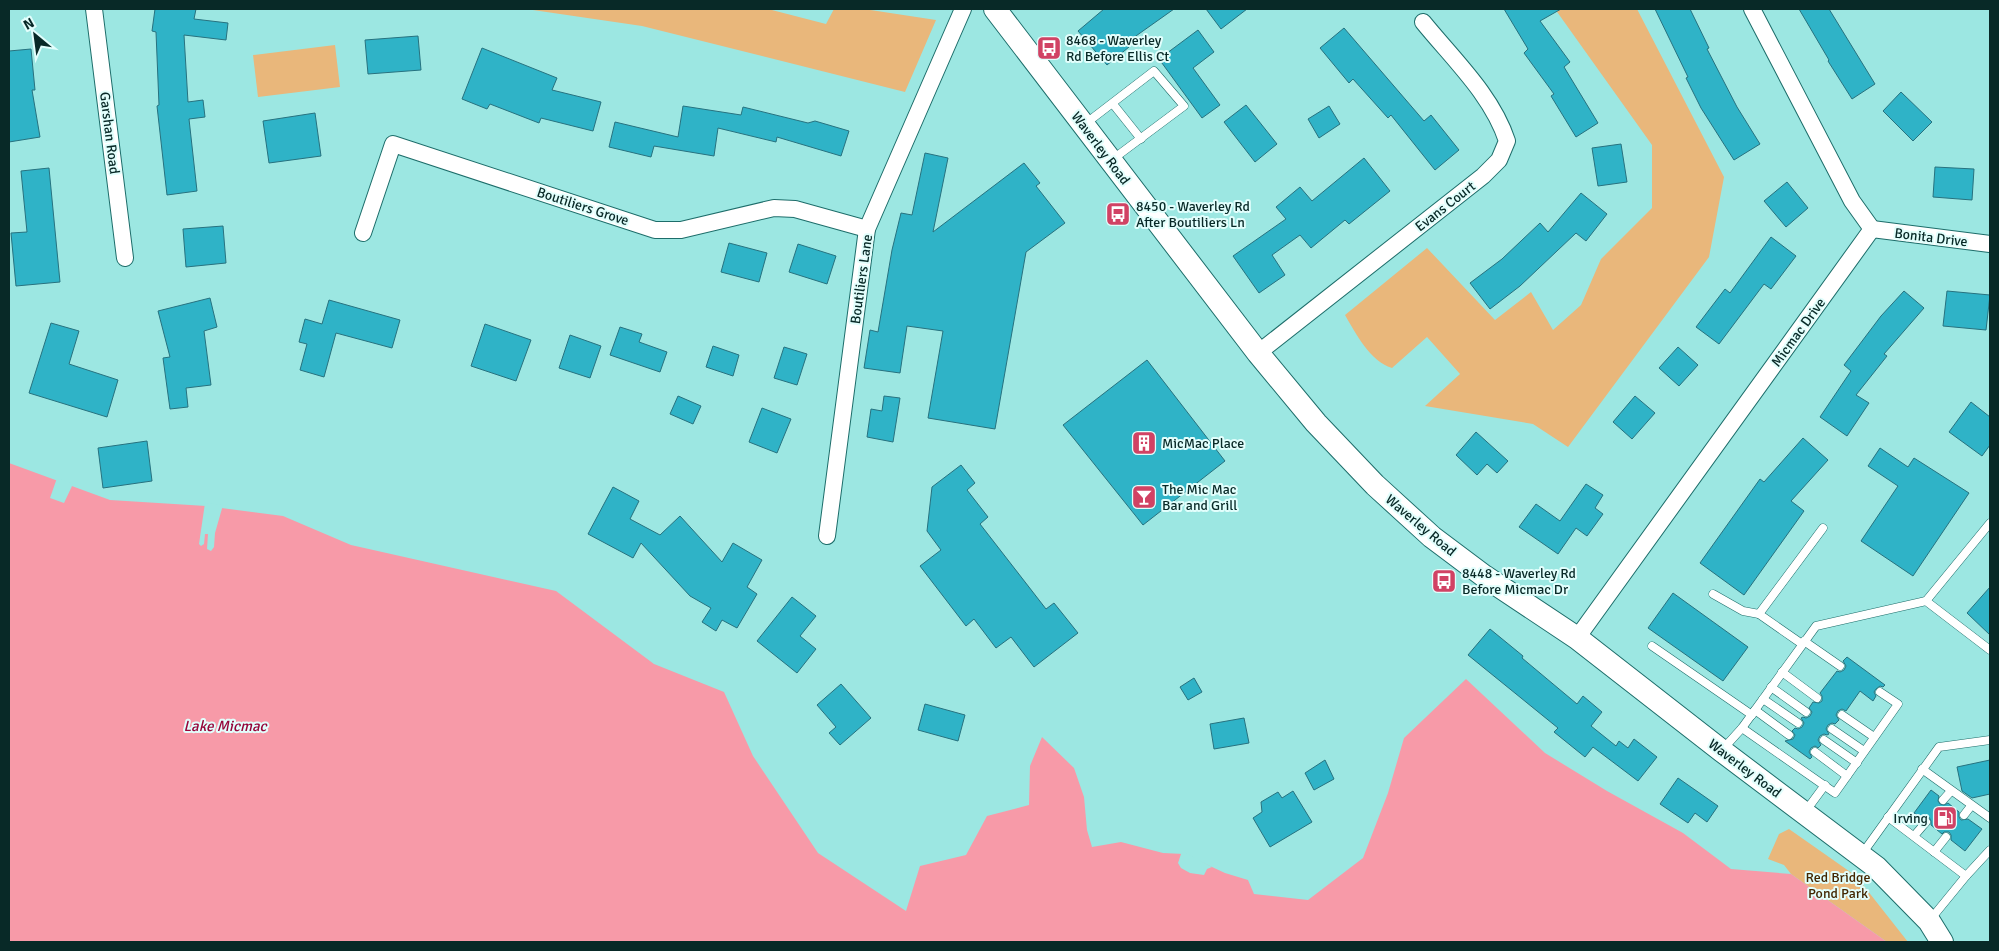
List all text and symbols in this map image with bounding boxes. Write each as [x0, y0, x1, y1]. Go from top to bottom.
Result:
north arrow [10, 10, 60, 60]
text: N [21, 14, 37, 34]
place label: 8468 - Waverley Rd Before Ellis Ct [1066, 32, 1169, 65]
bus stop icon: 8468 - Waverley Rd Before Ellis Ct [1036, 35, 1062, 61]
street label: Garshan Road [96, 91, 123, 175]
street label: Waverley Road [1068, 108, 1134, 188]
street label: Evans Court [1412, 178, 1479, 235]
street label: Boutiliers Grove [535, 184, 631, 229]
place label: 8450 - Waverley Rd After Boutiliers Ln [1136, 198, 1250, 231]
bus stop icon: 8450 - Waverley Rd After Boutiliers Ln [1105, 201, 1131, 227]
street label: Bonita Drive [1893, 225, 1968, 250]
street label: Boutiliers Lane [847, 233, 876, 325]
street label: Micmac Drive [1768, 295, 1829, 370]
building icon: MicMac Place [1131, 430, 1157, 456]
place label: MicMac Place [1162, 435, 1244, 452]
place label: The Mic Mac Bar and Grill [1162, 481, 1237, 514]
bar icon: The Mic Mac Bar and Grill [1131, 484, 1157, 510]
street label: Waverley Road [1382, 491, 1459, 560]
place label: 8448 - Waverley Rd Before Micmac Dr [1462, 565, 1576, 598]
bus stop icon: 8448 - Waverley Rd Before Micmac Dr [1431, 568, 1457, 594]
water label: Lake Micmac [183, 717, 267, 735]
street label: Waverley Road [1705, 735, 1785, 801]
fuel station icon: Irving [1932, 805, 1958, 831]
place label: Irving [1893, 810, 1928, 827]
park label: Red Bridge Pond Park [1806, 869, 1871, 902]

